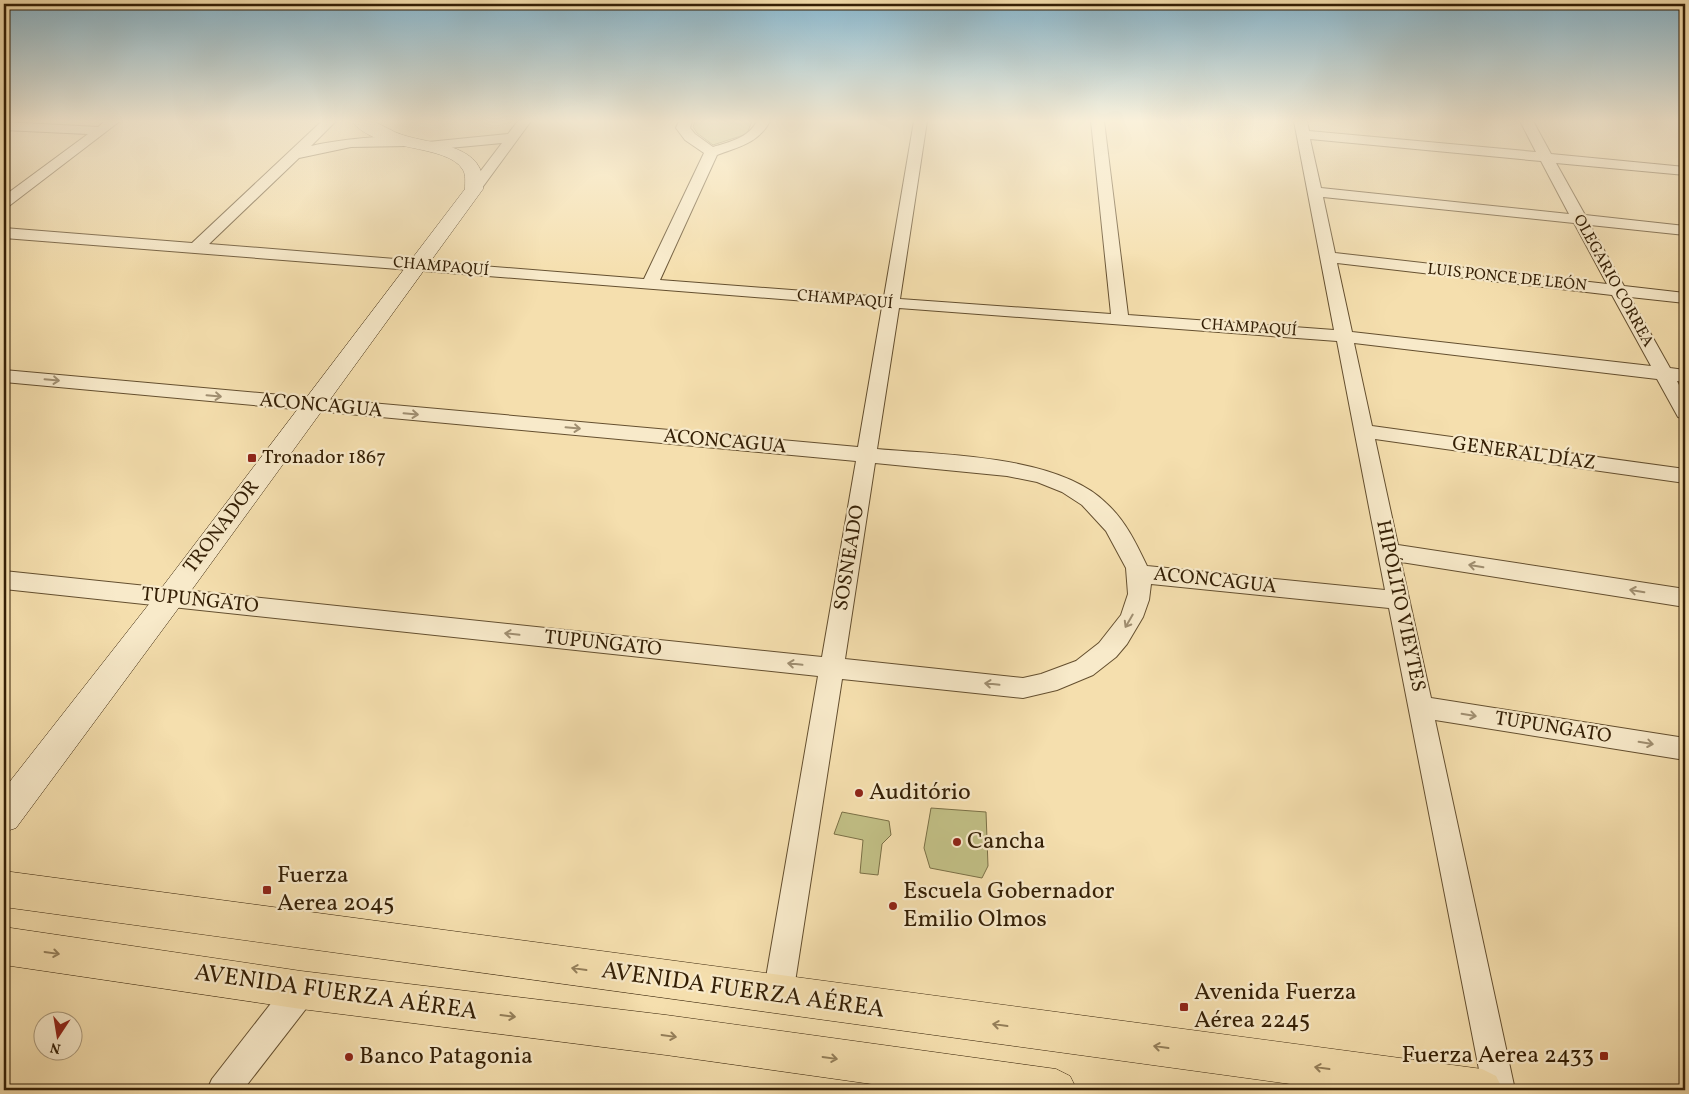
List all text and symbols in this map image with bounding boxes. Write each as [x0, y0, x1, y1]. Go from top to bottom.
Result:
street label: OLEGARIO CORREA [1567, 211, 1659, 351]
street label: CHAMPAQUÍ [392, 252, 490, 282]
street label: LUIS PONCE DE LEÓN [1426, 259, 1588, 297]
street label: CHAMPAQUÍ [796, 285, 894, 315]
street label: CHAMPAQUÍ [1200, 314, 1298, 342]
one-way arrow [44, 376, 60, 385]
street label: ACONCAGUA [258, 387, 384, 425]
one-way arrow [206, 391, 222, 401]
one-way arrow [402, 409, 418, 419]
street label: ACONCAGUA [662, 423, 788, 461]
one-way arrow [564, 424, 580, 433]
street label: GENERAL DÍAZ [1450, 430, 1598, 478]
place label: Tronador 1867 [262, 444, 386, 472]
marker: Tronador 1867 [246, 452, 258, 464]
street label: TRONADOR [177, 474, 267, 580]
street label: SOSNEADO [828, 503, 872, 613]
street label: HIPÓLITO VIEYTES [1368, 518, 1432, 694]
one-way arrow [1469, 560, 1485, 570]
street label: ACONCAGUA [1152, 561, 1278, 601]
street label: TUPUNGATO [140, 581, 260, 621]
one-way arrow [1629, 585, 1645, 595]
one-way arrow [1124, 613, 1134, 628]
street label: TUPUNGATO [543, 624, 663, 664]
one-way arrow [504, 629, 520, 639]
one-way arrow [788, 659, 804, 669]
one-way arrow [984, 680, 1000, 689]
street label: TUPUNGATO [1493, 705, 1613, 751]
one-way arrow [1460, 710, 1476, 720]
one-way arrow [1638, 738, 1654, 748]
place label: Auditório [869, 776, 971, 810]
marker: Auditório [853, 787, 865, 799]
place label: Cancha [967, 825, 1045, 859]
marker: Cancha [951, 836, 963, 848]
place label: Fuerza Aerea 2045 [277, 859, 395, 921]
place label: Escuela Gobernador Emilio Olmos [903, 875, 1115, 937]
marker: Fuerza Aerea 2045 [261, 884, 273, 896]
marker: Escuela Gobernador Emilio Olmos [887, 900, 899, 912]
one-way arrow [44, 949, 60, 959]
street label: AVENIDA FUERZA AÉREA [599, 954, 887, 1028]
street label: AVENIDA FUERZA AÉREA [192, 956, 480, 1030]
one-way arrow [571, 963, 587, 973]
place label: Avenida Fuerza Aérea 2245 [1194, 976, 1357, 1038]
marker: Avenida Fuerza Aérea 2245 [1178, 1001, 1190, 1013]
one-way arrow [499, 1011, 515, 1021]
north arrow [32, 1012, 82, 1062]
one-way arrow [992, 1020, 1008, 1030]
one-way arrow [661, 1031, 677, 1041]
text: N [49, 1037, 63, 1058]
place label: Fuerza Aerea 2433 [1402, 1039, 1594, 1073]
place label: Banco Patagonia [359, 1040, 533, 1074]
one-way arrow [1153, 1041, 1169, 1051]
marker: Fuerza Aerea 2433 [1598, 1050, 1610, 1062]
marker: Banco Patagonia [343, 1051, 355, 1063]
one-way arrow [822, 1054, 838, 1064]
one-way arrow [1315, 1063, 1331, 1073]

